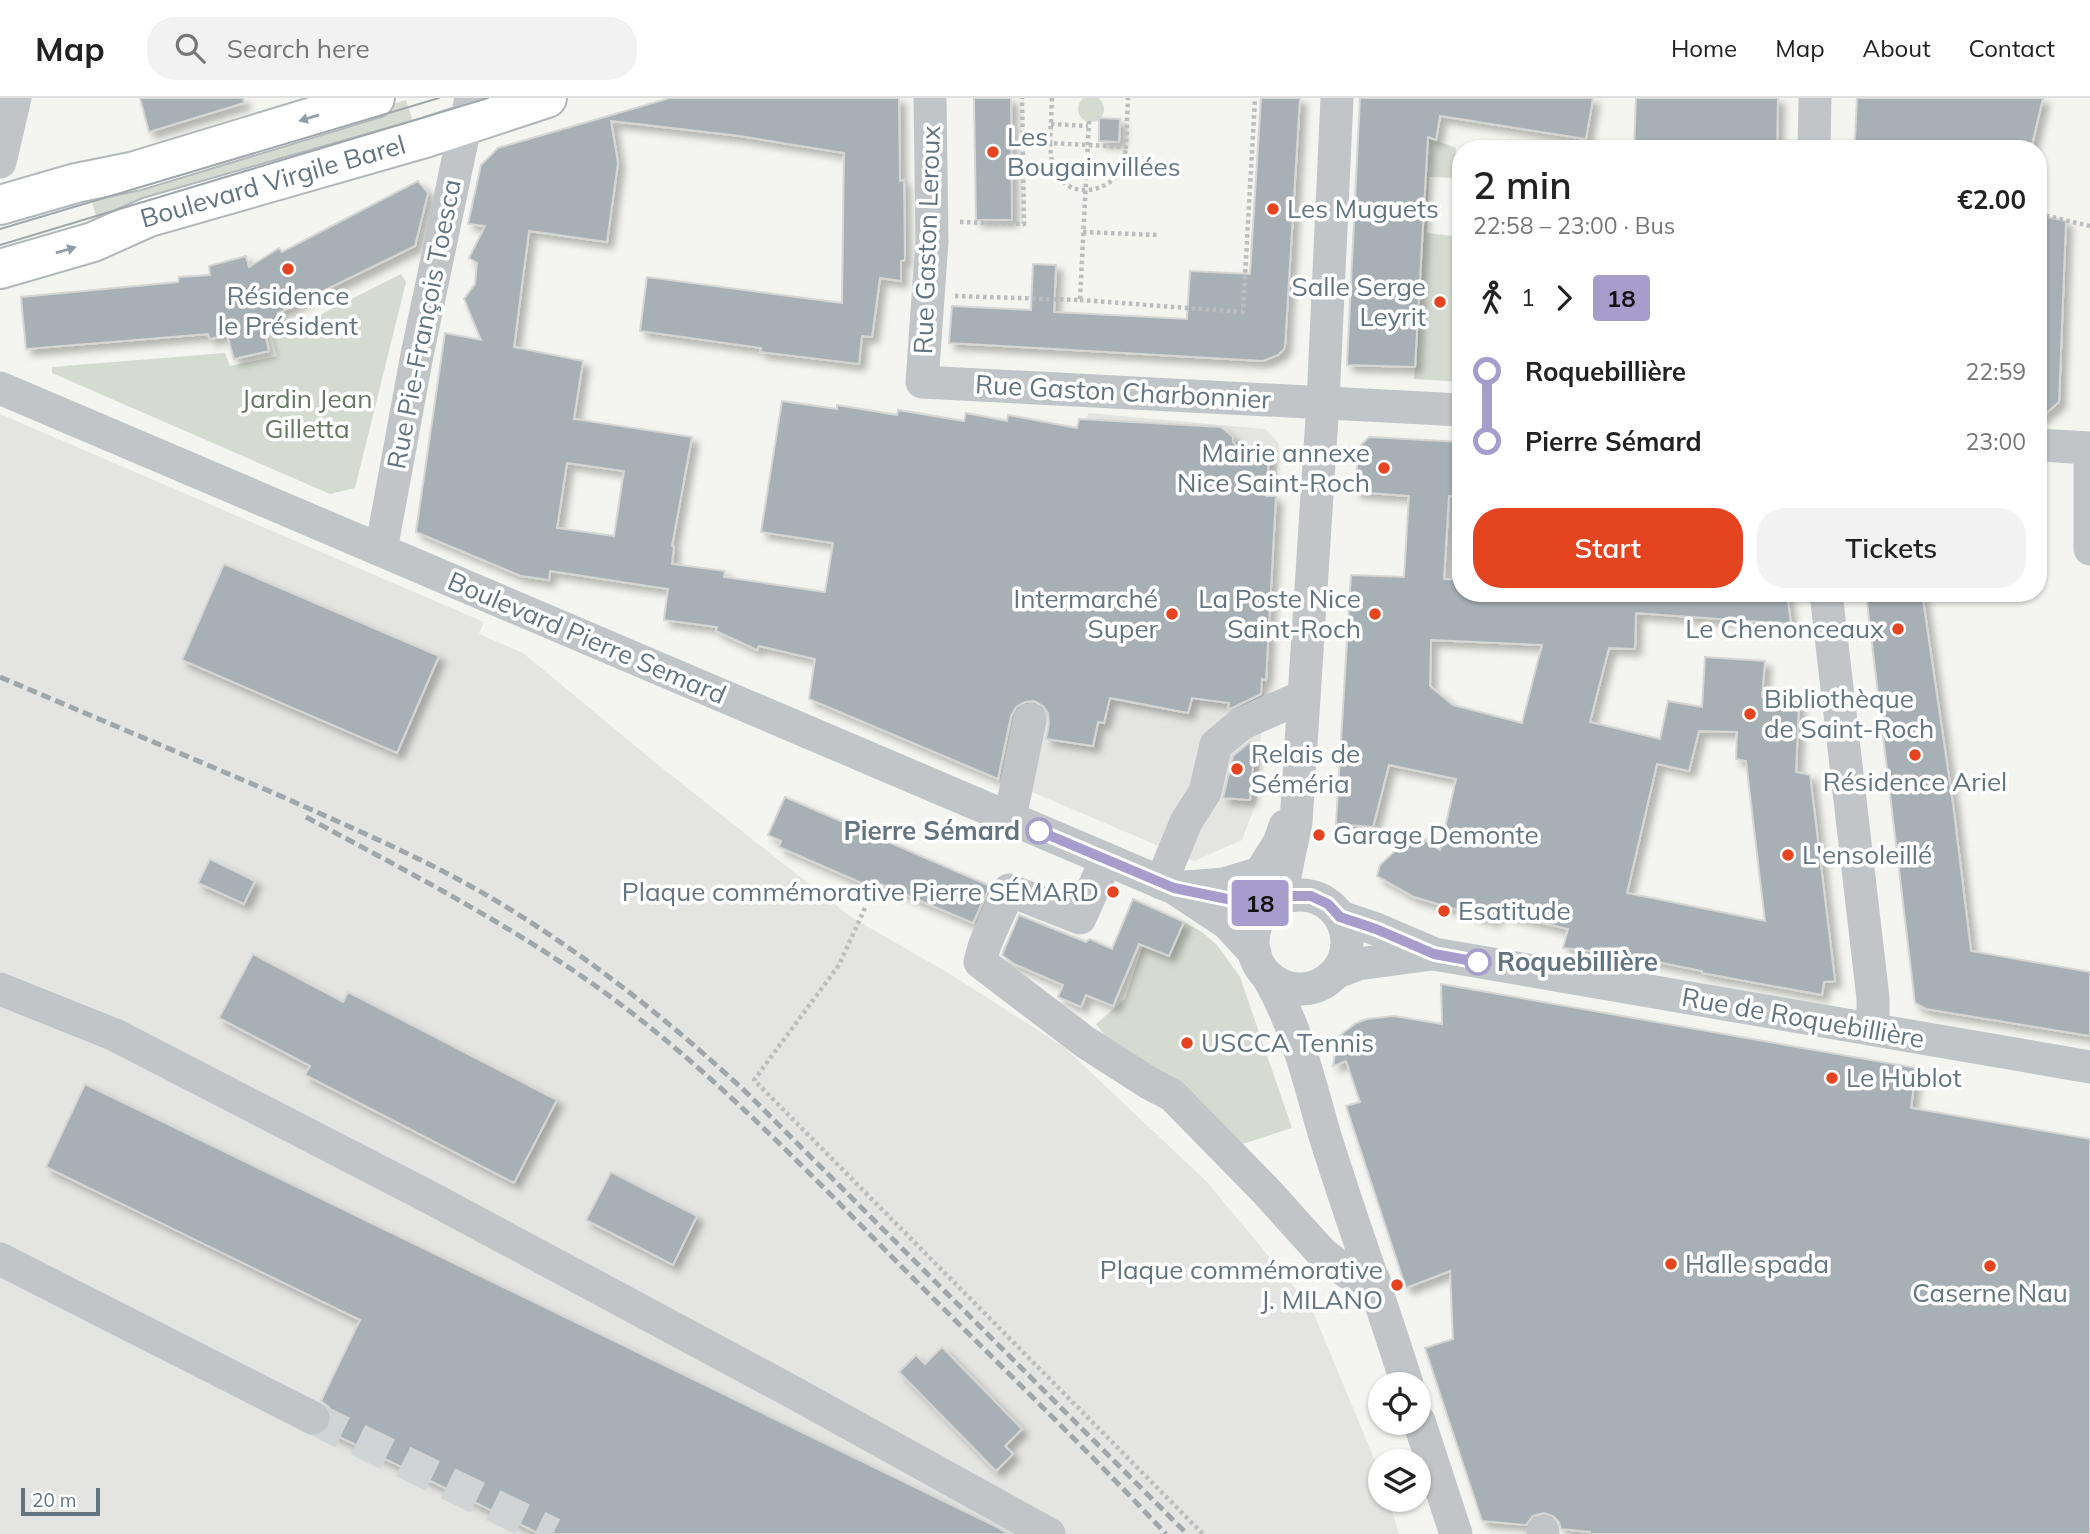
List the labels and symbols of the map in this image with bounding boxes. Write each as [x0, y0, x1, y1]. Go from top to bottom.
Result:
one-way arrow [299, 113, 320, 124]
place label: Les Bougainvillées [1007, 120, 1181, 183]
street label: Rue Gaston Leroux [906, 125, 947, 355]
street label: Boulevard Virgile Barel [136, 127, 409, 235]
marker: Les Bougainvillées [985, 144, 1001, 160]
street label: Rue Pie-François Toesca [379, 176, 468, 472]
place label: Les Muguets [1287, 192, 1439, 225]
marker: Les Muguets [1265, 201, 1281, 217]
one-way arrow [55, 245, 76, 255]
marker: Résidence le Président [280, 261, 296, 277]
place label: Salle Serge Leyrit [1291, 270, 1426, 333]
place label: Résidence le Président [218, 279, 358, 342]
marker: Salle Serge Leyrit [1432, 294, 1448, 310]
street label: Rue Gaston Charbonnier [974, 367, 1272, 416]
park label: Jardin Jean Gilletta [242, 382, 372, 445]
place label: Mairie annexe Nice Saint-Roch [1177, 436, 1370, 499]
marker: Mairie annexe Nice Saint-Roch [1376, 460, 1392, 476]
street label: Boulevard Pierre Semard [443, 564, 731, 711]
place label: Intermarché Super [1014, 582, 1159, 645]
place label: La Poste Nice Saint-Roch [1198, 582, 1361, 645]
marker: Intermarché Super [1164, 606, 1180, 622]
marker: La Poste Nice Saint-Roch [1367, 606, 1383, 622]
place label: Le Chenonceaux [1685, 612, 1884, 645]
marker: Le Chenonceaux [1890, 621, 1906, 637]
place label: Bibliothèque de Saint-Roch [1764, 682, 1934, 745]
marker: Bibliothèque de Saint-Roch [1742, 706, 1758, 722]
place label: Relais de Séméria [1251, 737, 1360, 800]
marker: Résidence Ariel [1907, 747, 1923, 763]
marker: Relais de Séméria [1229, 761, 1245, 777]
place label: Résidence Ariel [1823, 765, 2007, 798]
place label: Pierre Sémard [843, 814, 1020, 847]
marker: Pierre Sémard [1026, 818, 1052, 844]
place label: Garage Demonte [1333, 818, 1539, 851]
marker: Garage Demonte [1311, 827, 1327, 843]
place label: L'ensoleillé [1802, 838, 1932, 871]
marker: L'ensoleillé [1780, 847, 1796, 863]
place label: Plaque commémorative Pierre SÉMARD [622, 875, 1099, 908]
line badge: 18 [1228, 880, 1292, 926]
marker: Plaque commémorative Pierre SÉMARD [1105, 884, 1121, 900]
place label: Esatitude [1458, 894, 1571, 927]
marker: Esatitude [1436, 903, 1452, 919]
place label: Roquebillière [1497, 945, 1658, 978]
marker: Roquebillière [1465, 949, 1491, 975]
street label: Rue de Roquebillière [1679, 980, 1927, 1055]
place label: USCCA Tennis [1201, 1026, 1374, 1059]
marker: USCCA Tennis [1179, 1035, 1195, 1051]
place label: Le Hublot [1846, 1061, 1962, 1094]
marker: Le Hublot [1824, 1070, 1840, 1086]
place label: Halle spada [1685, 1247, 1829, 1280]
place label: Plaque commémorative J. MILANO [1100, 1253, 1383, 1316]
marker: Halle spada [1663, 1256, 1679, 1272]
marker: Caserne Nau [1982, 1258, 1998, 1274]
place label: Caserne Nau [1912, 1276, 2068, 1309]
marker: Plaque commémorative J. MILANO [1389, 1277, 1405, 1293]
scale bar [21, 1485, 100, 1517]

